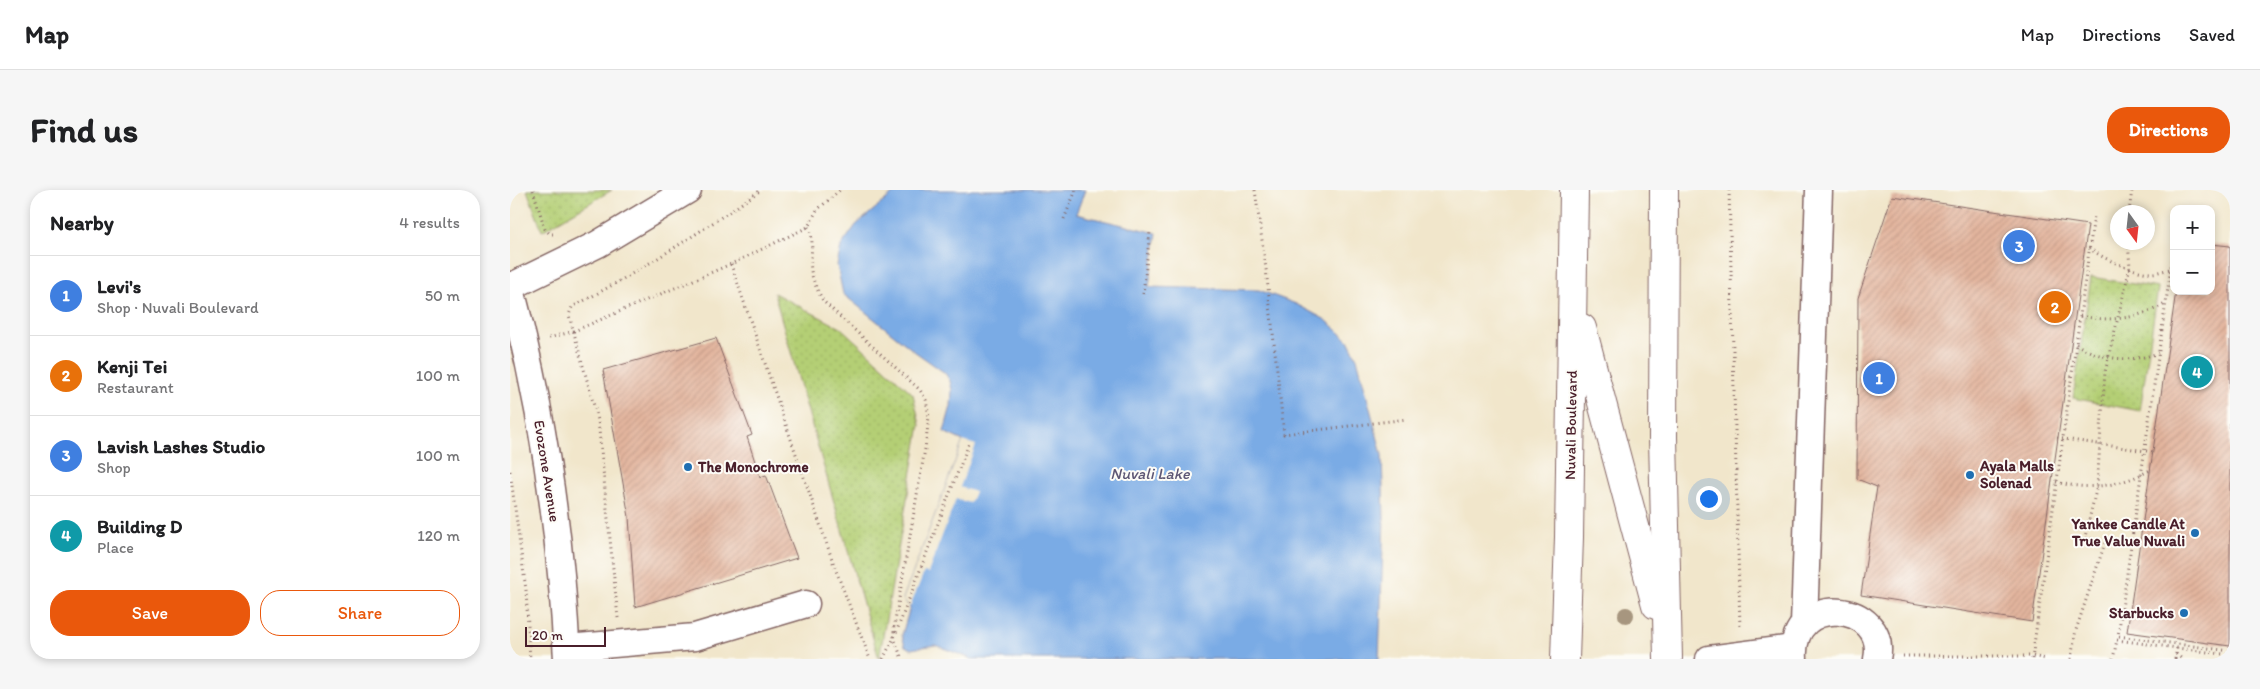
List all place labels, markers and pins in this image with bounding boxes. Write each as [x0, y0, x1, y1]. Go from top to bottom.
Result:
pin: 3 [2003, 227, 2035, 265]
pin: 2 [2039, 288, 2071, 326]
pin: 4 [2181, 353, 2213, 391]
pin: 1 [1863, 359, 1895, 397]
place label: Ayala Malls Solenad [1979, 457, 2054, 492]
place label: The Monochrome [697, 458, 809, 476]
marker: The Monochrome [682, 461, 694, 473]
marker: Ayala Malls Solenad [1964, 469, 1976, 481]
place label: Yankee Candle At True Value Nuvali [2071, 515, 2185, 550]
marker: Yankee Candle At True Value Nuvali [2189, 527, 2201, 539]
place label: Starbucks [2109, 604, 2174, 622]
marker: Starbucks [2178, 607, 2190, 619]

